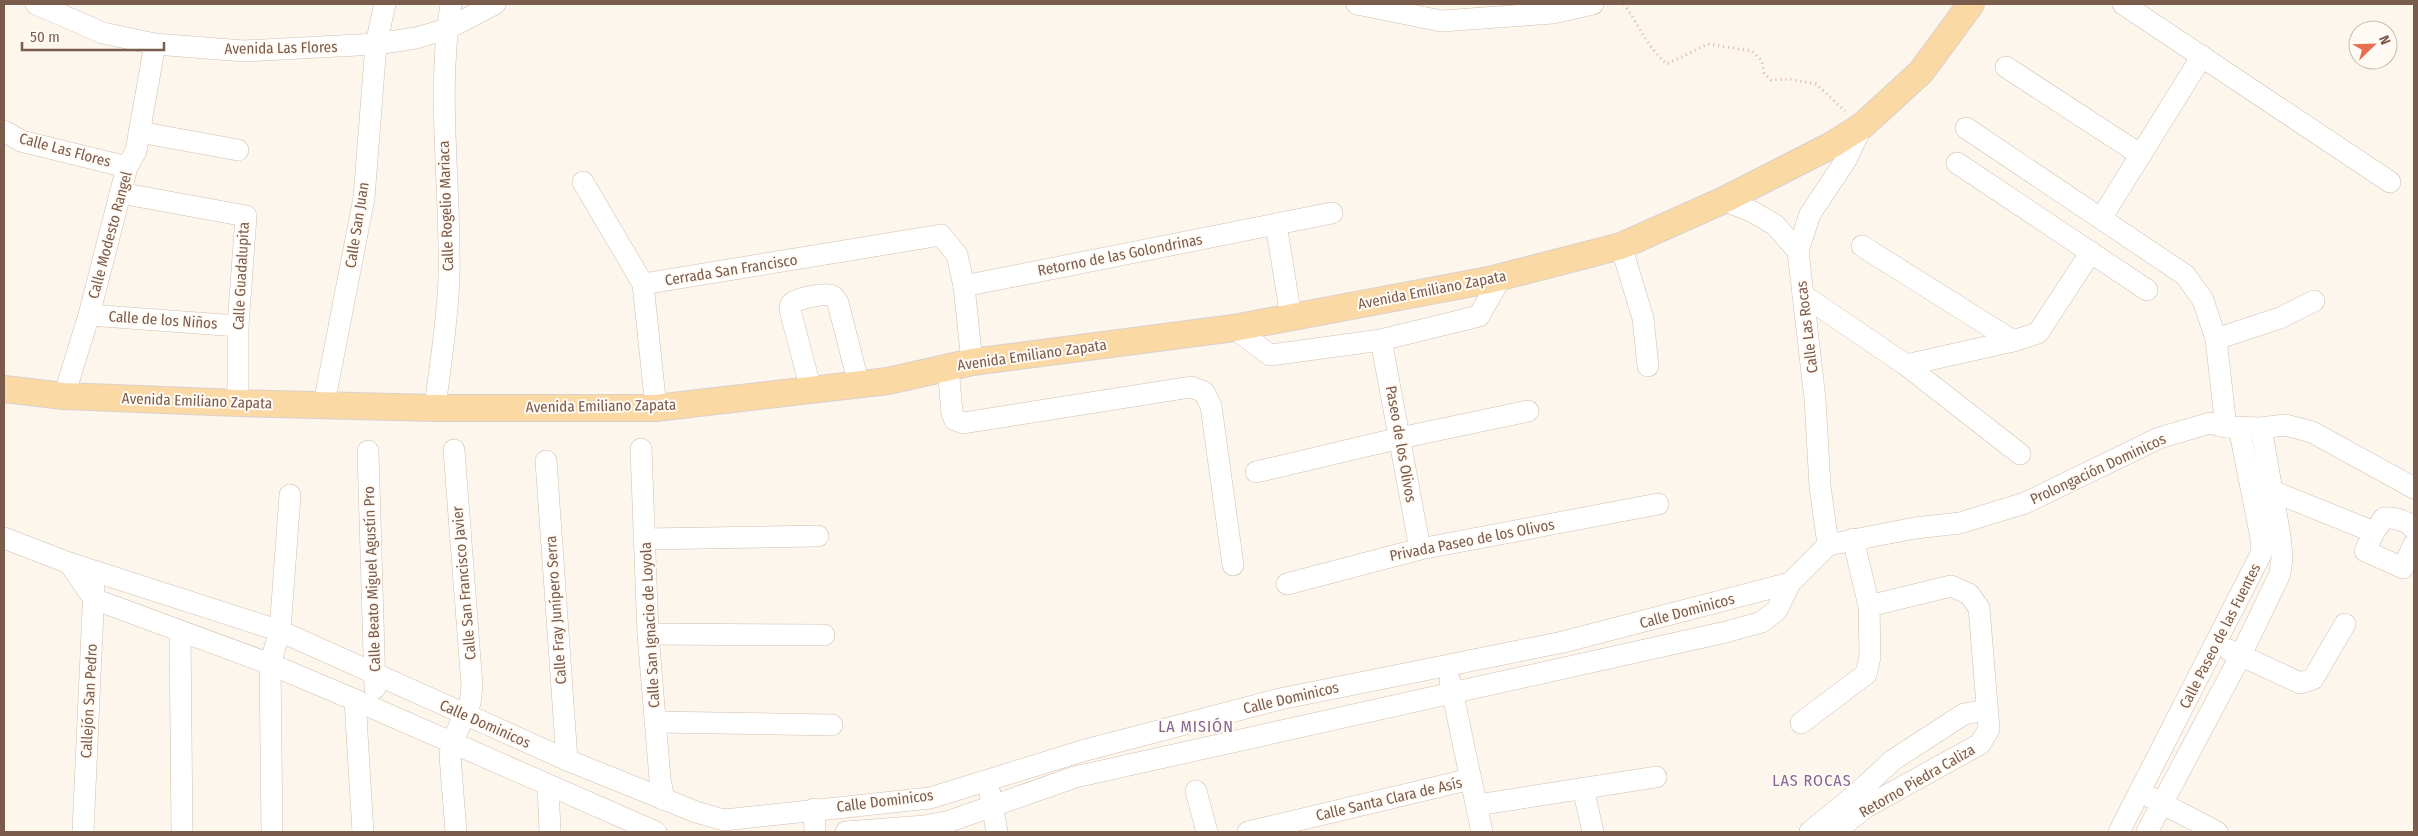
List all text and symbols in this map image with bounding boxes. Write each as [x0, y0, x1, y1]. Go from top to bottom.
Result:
scale bar [22, 20, 165, 52]
north arrow [2348, 20, 2398, 70]
text: 50 m [30, 28, 60, 46]
text: N [2375, 33, 2394, 47]
street label: Avenida Las Flores [224, 38, 338, 58]
street label: Calle Las Flores [17, 129, 113, 171]
street label: Calle Rogelio Mariaca [435, 140, 457, 272]
street label: Calle Modesto Rangel [84, 169, 136, 301]
street label: Calle San Juan [341, 181, 373, 269]
street label: Calle Guadalupita [229, 222, 253, 330]
street label: Retorno de las Golondrinas [1036, 230, 1204, 280]
street label: Cerrada San Francisco [663, 251, 799, 289]
street label: Avenida Emiliano Zapata [1356, 267, 1508, 313]
street label: Calle Las Rocas [1792, 280, 1822, 374]
street label: Calle de los Niños [108, 307, 218, 333]
street label: Avenida Emiliano Zapata [956, 336, 1108, 374]
street label: Paseo de los Olivos [1382, 384, 1420, 504]
street label: Avenida Emiliano Zapata [121, 389, 273, 413]
street label: Avenida Emiliano Zapata [526, 396, 676, 416]
street label: Prolongación Dominicos [2027, 430, 2169, 508]
street label: Calle Beato Miguel Agustín Pro [360, 486, 384, 672]
street label: Calle San Francisco Javier [448, 505, 480, 661]
street label: Privada Paseo de los Olivos [1388, 515, 1556, 565]
street label: Calle Fray Junípero Serra [542, 535, 570, 685]
street label: Calle San Ignacio de Loyola [637, 541, 663, 709]
street label: Calle Paseo de las Fuentes [2176, 560, 2264, 712]
street label: Calle Dominicos [1638, 590, 1736, 632]
street label: Callejón San Pedro [77, 643, 101, 759]
street label: Calle Dominicos [1241, 678, 1341, 718]
street label: Calle Dominicos [437, 696, 533, 752]
district label: LA MISIÓN [1158, 717, 1234, 736]
street label: Retorno Piedra Caliza [1856, 741, 1978, 821]
district label: LAS ROCAS [1772, 771, 1852, 790]
street label: Calle Santa Clara de Asís [1314, 773, 1464, 825]
street label: Calle Dominicos [836, 786, 934, 816]

